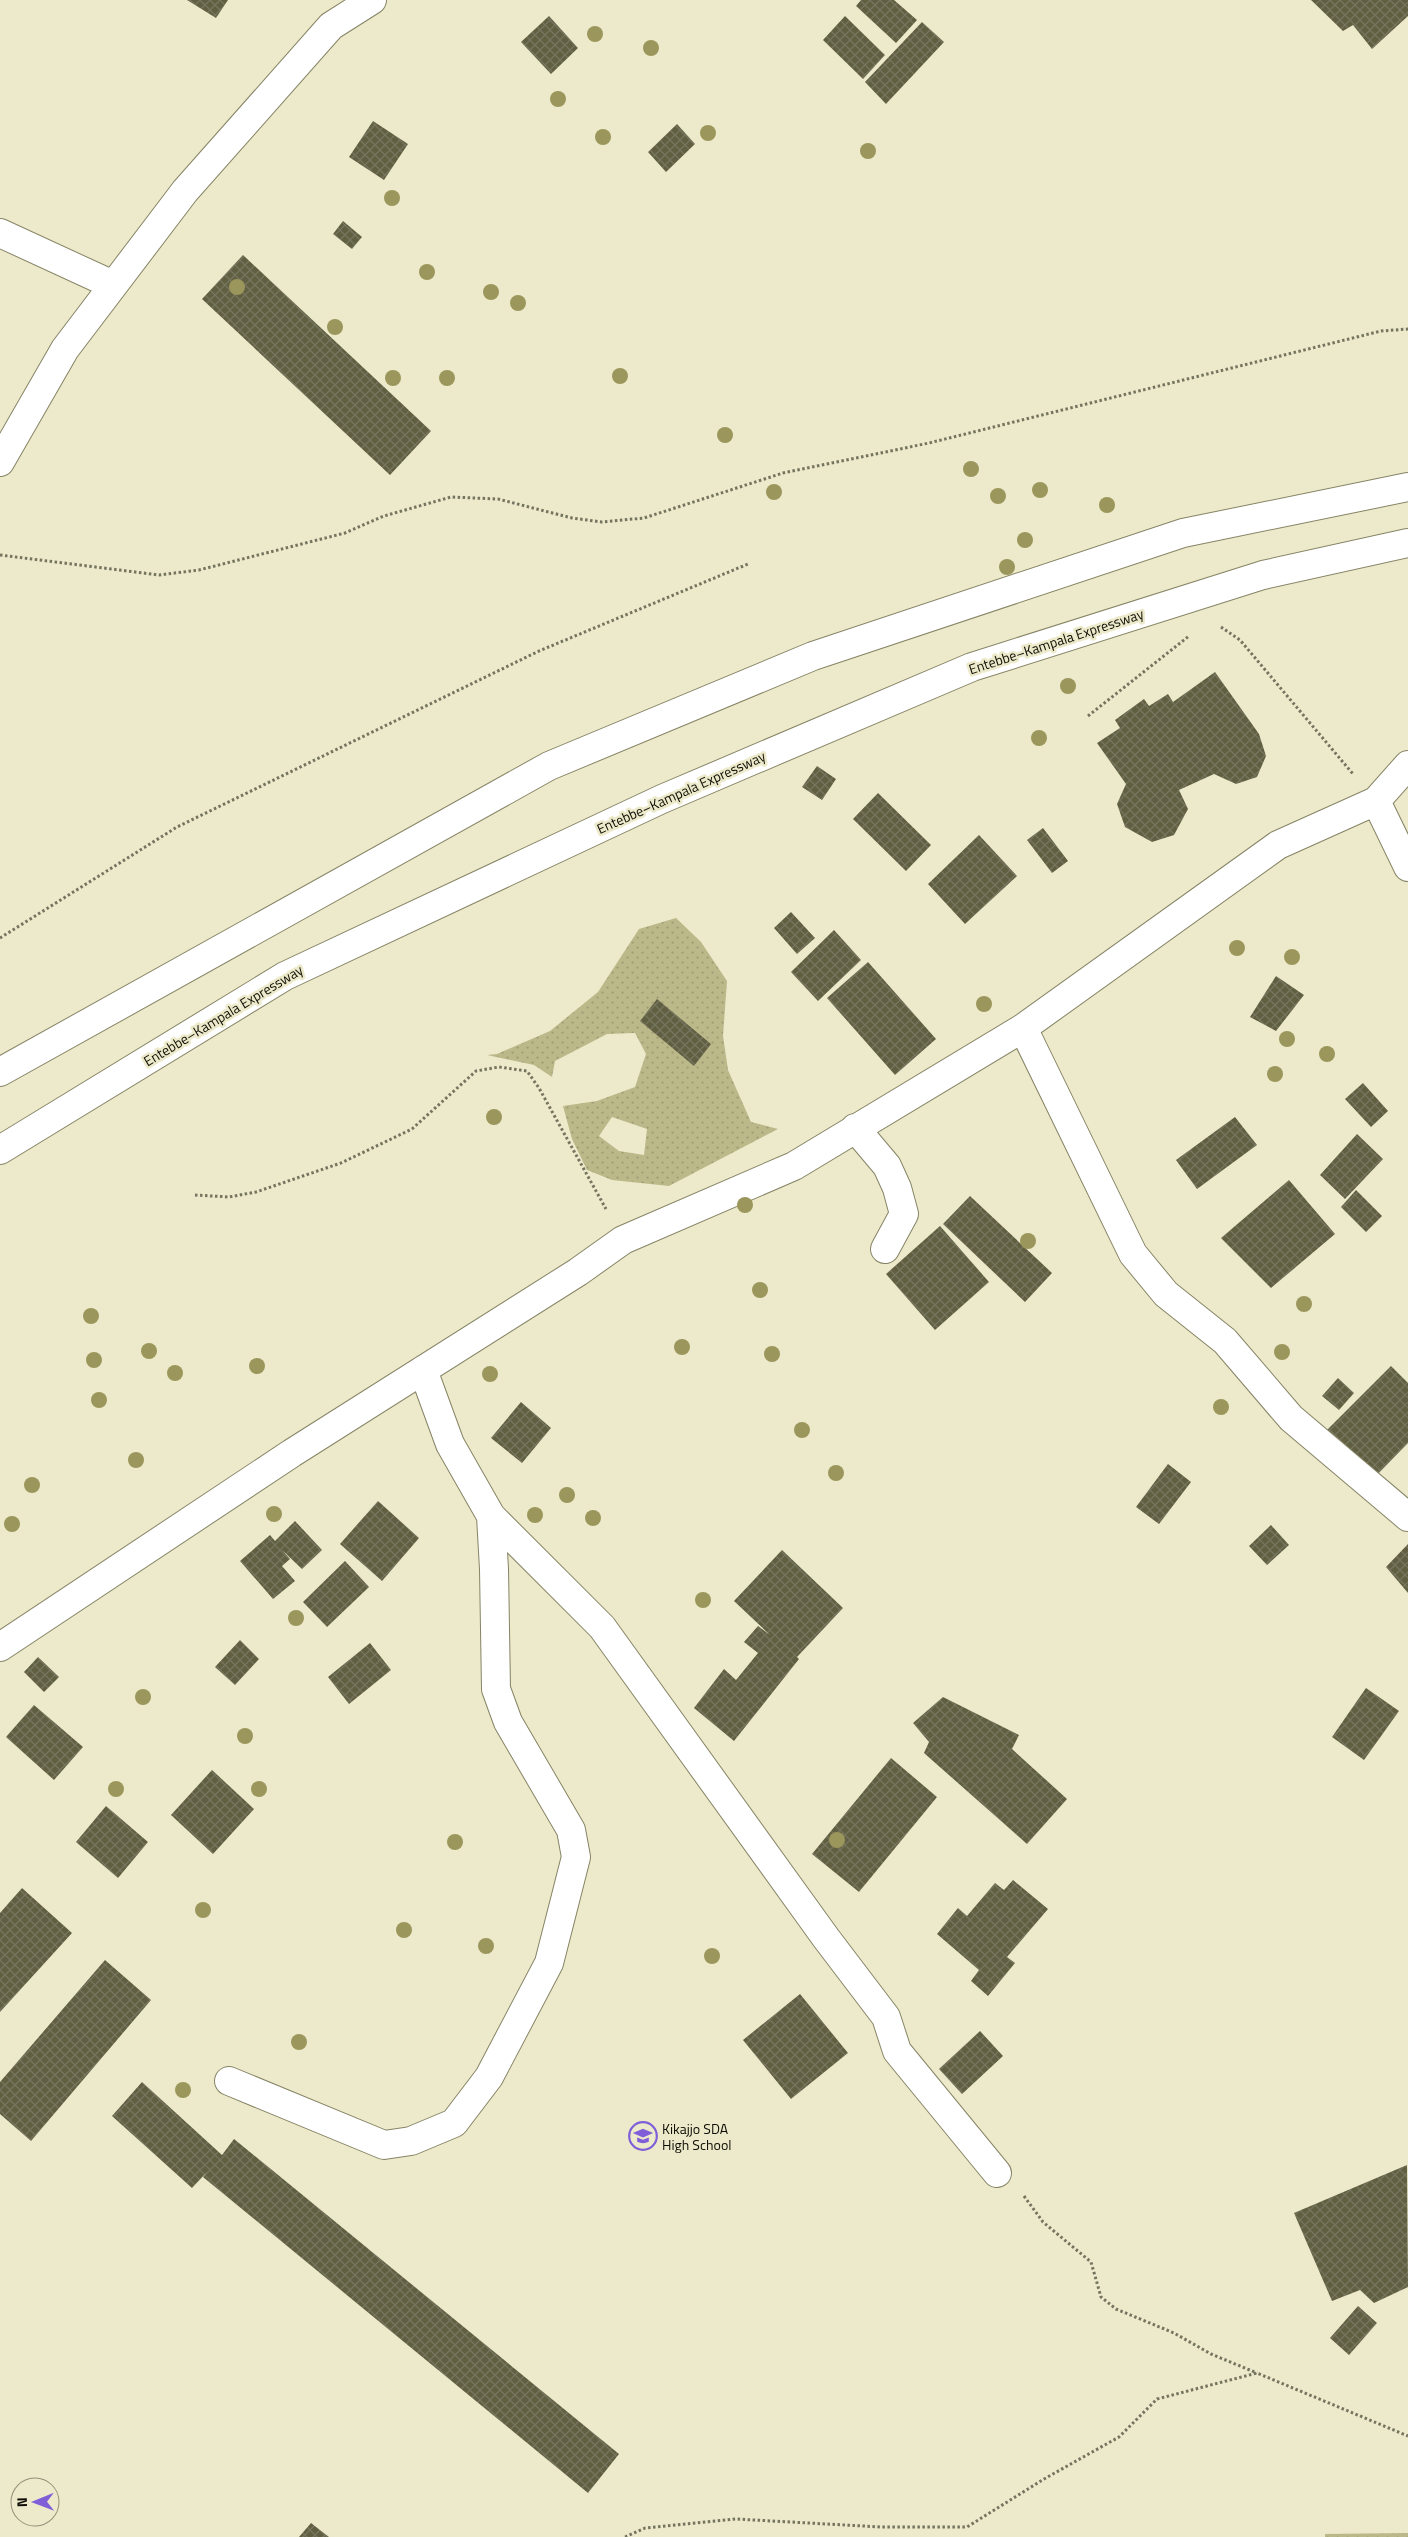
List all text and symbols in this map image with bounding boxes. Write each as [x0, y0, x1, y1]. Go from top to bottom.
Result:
street label: Entebbe–Kampala Expressway [966, 603, 1146, 679]
street label: Entebbe–Kampala Expressway [593, 745, 769, 839]
street label: Entebbe–Kampala Expressway [139, 959, 307, 1071]
place label: Kikajjo SDA High School [662, 2118, 732, 2155]
school or university icon: Kikajjo SDA High School [628, 2121, 658, 2151]
north arrow [10, 2477, 60, 2527]
text: N [11, 2497, 32, 2507]

